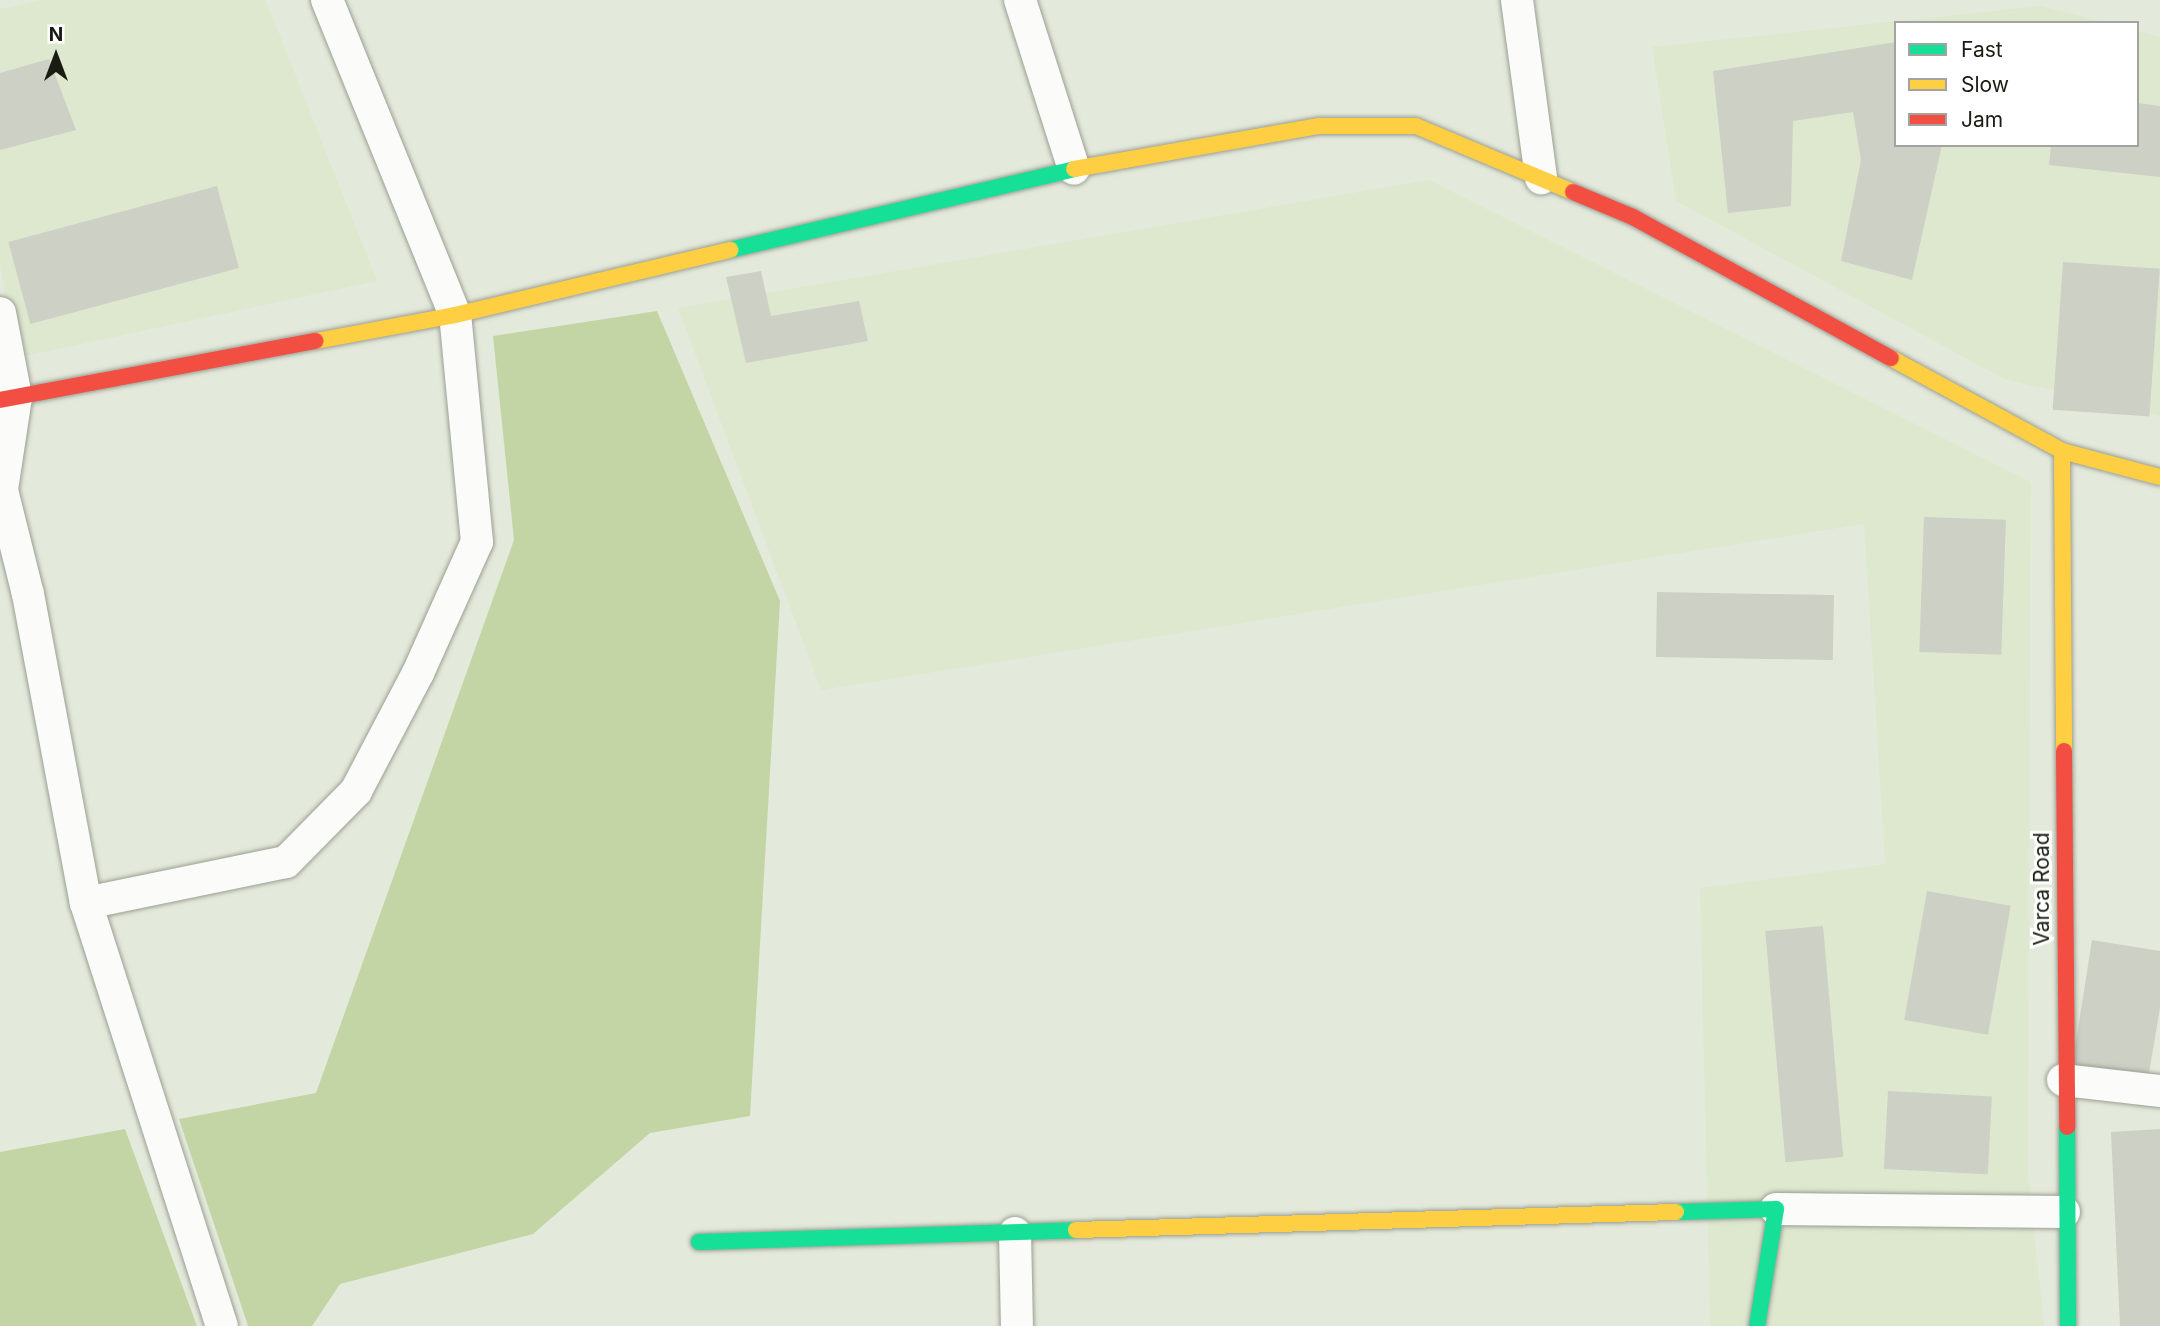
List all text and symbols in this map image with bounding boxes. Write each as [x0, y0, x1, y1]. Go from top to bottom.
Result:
north arrow [21, 21, 91, 91]
legend [1894, 21, 2139, 147]
text: N [49, 23, 63, 46]
text: Fast [1961, 37, 2003, 62]
text: Slow [1961, 72, 2009, 97]
text: Jam [1961, 107, 2003, 132]
street label: Varca Road [2029, 832, 2055, 946]

